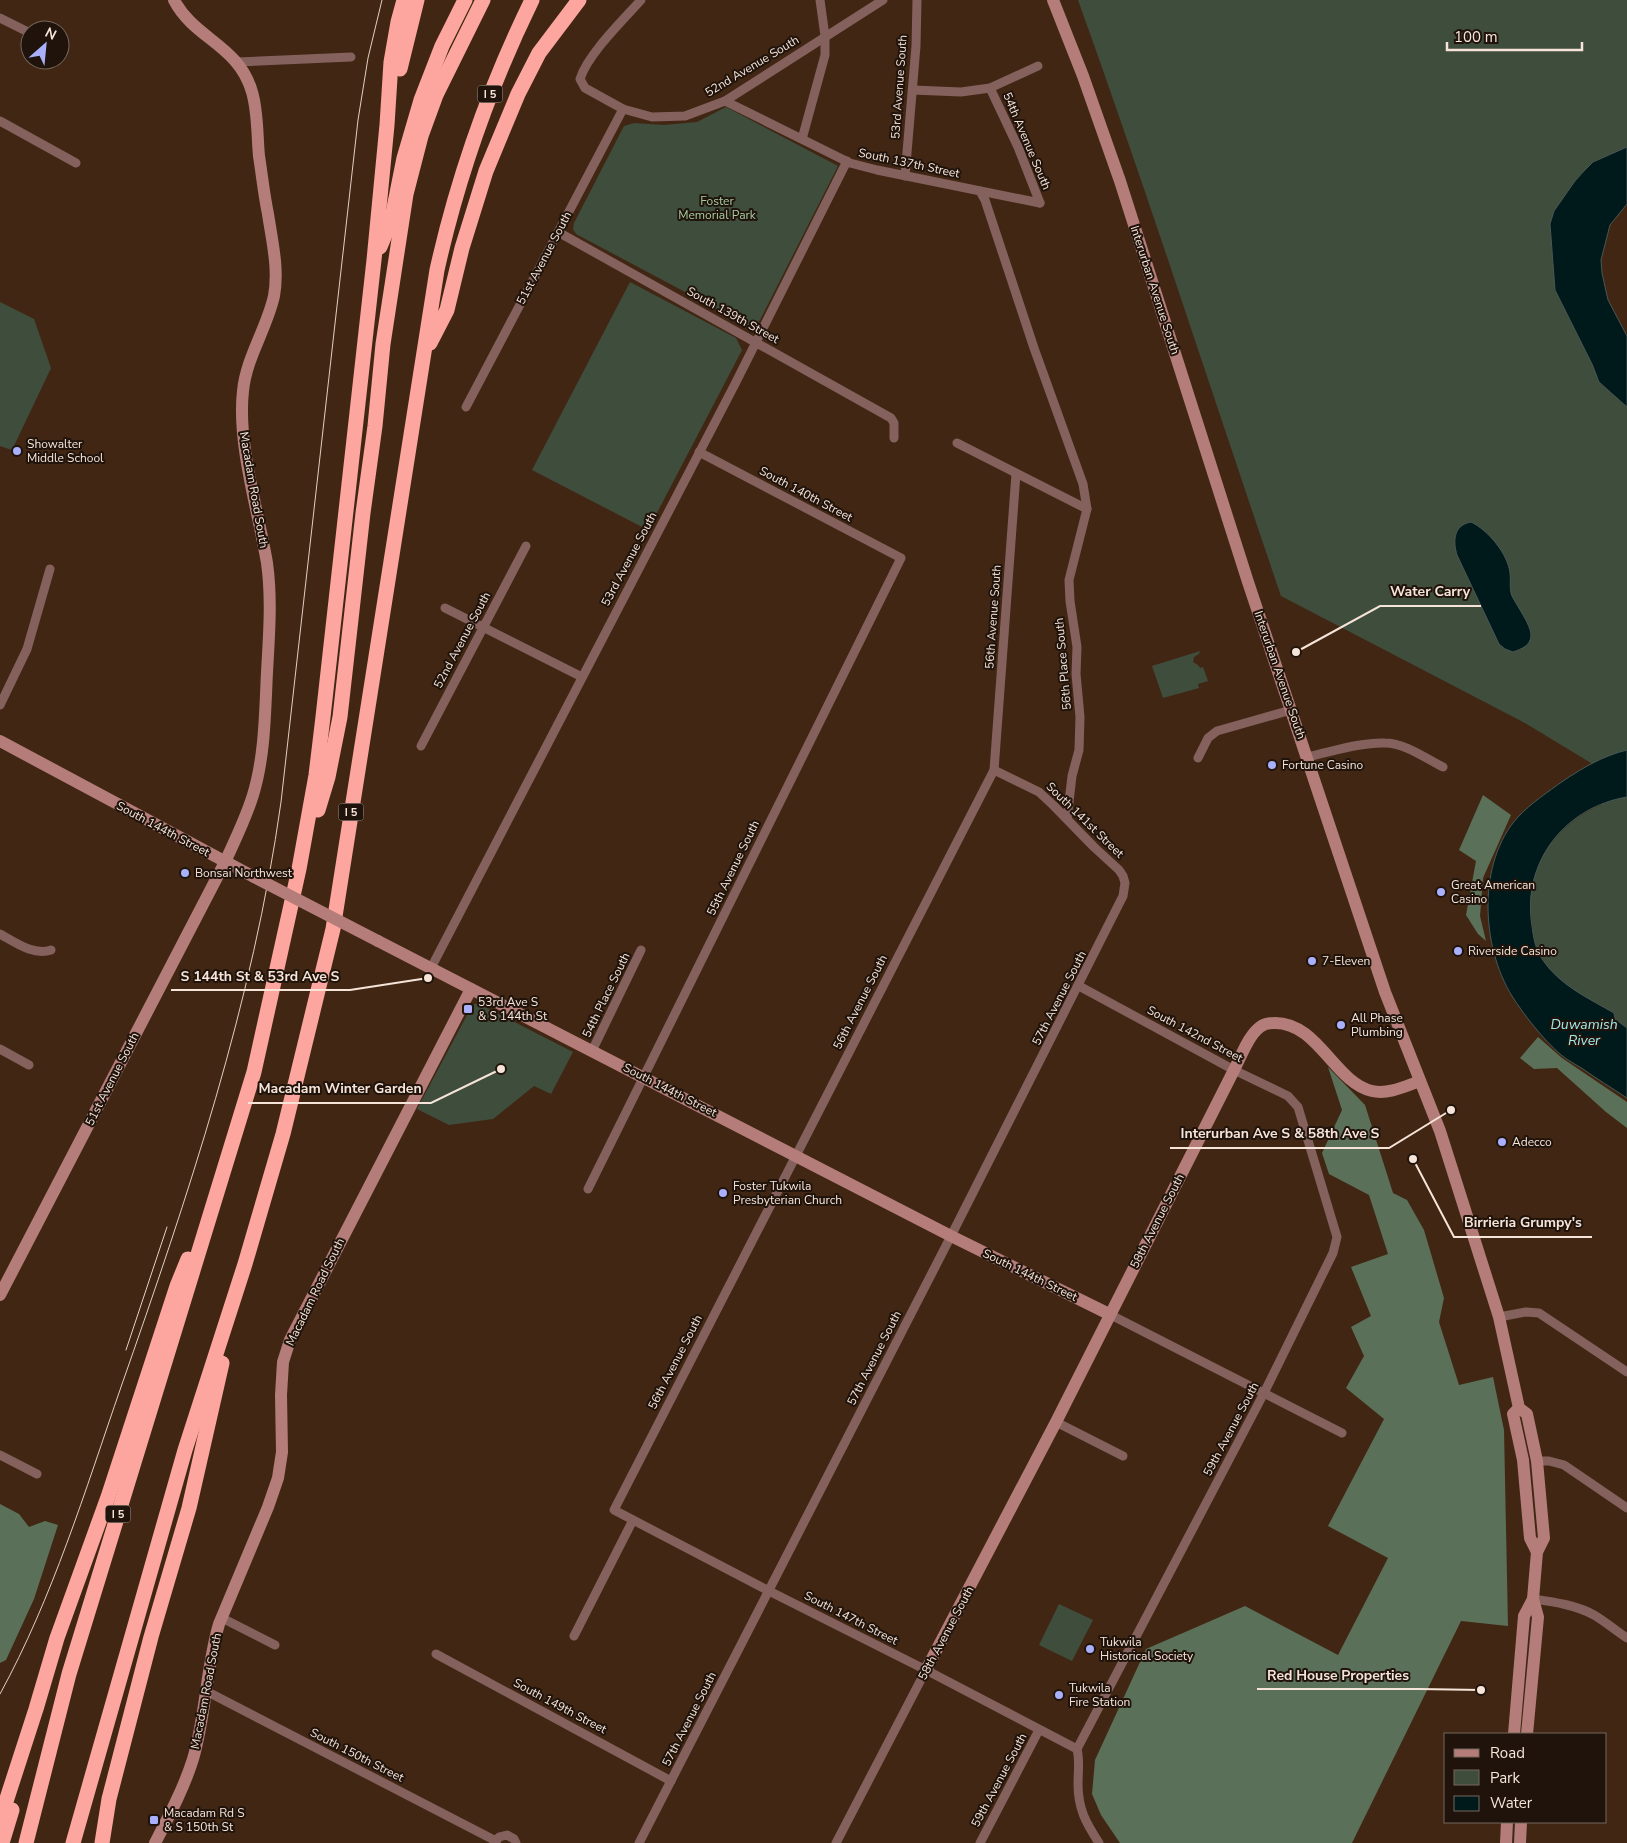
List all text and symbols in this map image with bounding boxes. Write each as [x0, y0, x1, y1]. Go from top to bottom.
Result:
north arrow [20, 20, 70, 70]
scale bar [1447, 20, 1582, 52]
text: N [42, 23, 60, 45]
text: 100 m [1454, 27, 1498, 47]
street label: 52nd Avenue South [702, 32, 802, 100]
street label: 53rd Avenue South [887, 34, 911, 140]
road number: I 5 [478, 86, 502, 102]
street label: 54th Avenue South [999, 90, 1055, 192]
street label: South 137th Street [857, 144, 962, 182]
park label: Foster Memorial Park [678, 193, 757, 223]
street label: 51st Avenue South [513, 209, 575, 307]
street label: Interurban Avenue South [1127, 223, 1183, 357]
street label: South 139th Street [684, 283, 783, 347]
street label: Macadam Road South [236, 430, 272, 550]
place label: Showalter Middle School [27, 436, 104, 466]
marker: Showalter Middle School [11, 445, 23, 457]
street label: South 140th Street [757, 463, 856, 526]
street label: 53rd Avenue South [597, 509, 661, 609]
street label: 56th Avenue South [981, 564, 1005, 670]
callout: Water Carry [1380, 577, 1481, 606]
text: Water Carry [1390, 582, 1471, 601]
street label: 52nd Avenue South [430, 589, 494, 691]
street label: Interurban Avenue South [1251, 609, 1309, 741]
street label: 56th Place South [1051, 617, 1075, 711]
place label: Fortune Casino [1282, 757, 1363, 773]
marker: Fortune Casino [1266, 759, 1278, 771]
street label: South 141st Street [1043, 779, 1128, 862]
street label: South 144th Street [114, 798, 213, 861]
road number: I 5 [338, 804, 364, 820]
street label: 55th Avenue South [703, 818, 763, 918]
place label: Bonsai Northwest [195, 865, 293, 881]
marker: Bonsai Northwest [179, 867, 191, 879]
place label: Great American Casino [1451, 877, 1535, 907]
marker: Great American Casino [1435, 886, 1447, 898]
place label: Riverside Casino [1468, 943, 1557, 959]
marker: Riverside Casino [1452, 945, 1464, 957]
street label: 57th Avenue South [1028, 948, 1090, 1048]
street label: 54th Place South [578, 950, 634, 1040]
street label: 56th Avenue South [829, 952, 891, 1052]
place label: 7-Eleven [1322, 953, 1370, 969]
marker: 7-Eleven [1306, 955, 1318, 967]
callout: S 144th St & 53rd Ave S [171, 961, 350, 990]
text: S 144th St & 53rd Ave S [181, 967, 340, 986]
place label: 53rd Ave S & S 144th St [478, 994, 548, 1024]
street label: South 142nd Street [1144, 1002, 1246, 1066]
marker: 53rd Ave S & S 144th St [462, 1003, 474, 1015]
place label: All Phase Plumbing [1351, 1010, 1403, 1040]
water label: Duwamish River [1550, 1015, 1618, 1050]
marker: All Phase Plumbing [1335, 1019, 1347, 1031]
street label: 51st Avenue South [81, 1029, 143, 1129]
street label: South 144th Street [620, 1059, 720, 1121]
callout: Macadam Winter Garden [248, 1074, 431, 1103]
text: Macadam Winter Garden [258, 1079, 422, 1098]
callout: Interurban Ave S & 58th Ave S [1170, 1119, 1389, 1148]
text: Interurban Ave S & 58th Ave S [1181, 1124, 1380, 1143]
place label: Adecco [1512, 1134, 1552, 1150]
marker: Adecco [1496, 1136, 1508, 1148]
street label: 58th Avenue South [1126, 1171, 1188, 1271]
place label: Foster Tukwila Presbyterian Church [733, 1178, 842, 1208]
marker: Foster Tukwila Presbyterian Church [717, 1187, 729, 1199]
callout: Birrieria Grumpy's [1454, 1208, 1592, 1237]
text: Birrieria Grumpy's [1464, 1213, 1582, 1232]
street label: Macadam Road South [282, 1235, 348, 1349]
street label: South 144th Street [980, 1245, 1081, 1305]
street label: 57th Avenue South [843, 1308, 905, 1408]
street label: 56th Avenue South [644, 1312, 706, 1412]
street label: 59th Avenue South [1199, 1379, 1263, 1479]
road number: I 5 [106, 1506, 130, 1522]
street label: 58th Avenue South [914, 1583, 978, 1683]
street label: South 147th Street [801, 1587, 901, 1649]
street label: Macadam Road South [187, 1632, 225, 1750]
place label: Tukwila Historical Society [1100, 1634, 1194, 1664]
marker: Tukwila Historical Society [1084, 1643, 1096, 1655]
callout: Red House Properties [1257, 1660, 1419, 1689]
text: Red House Properties [1267, 1666, 1409, 1685]
street label: 57th Avenue South [658, 1669, 720, 1769]
street label: South 149th Street [511, 1675, 610, 1738]
place label: Tukwila Fire Station [1069, 1680, 1130, 1710]
marker: Tukwila Fire Station [1053, 1689, 1065, 1701]
street label: South 150th Street [307, 1724, 407, 1786]
street label: 59th Avenue South [967, 1730, 1031, 1830]
legend [1444, 1733, 1607, 1823]
text: Road [1490, 1743, 1525, 1763]
text: Park [1490, 1768, 1520, 1788]
text: Water [1490, 1793, 1533, 1813]
place label: Macadam Rd S & S 150th St [164, 1805, 245, 1835]
marker: Macadam Rd S & S 150th St [148, 1814, 160, 1826]

